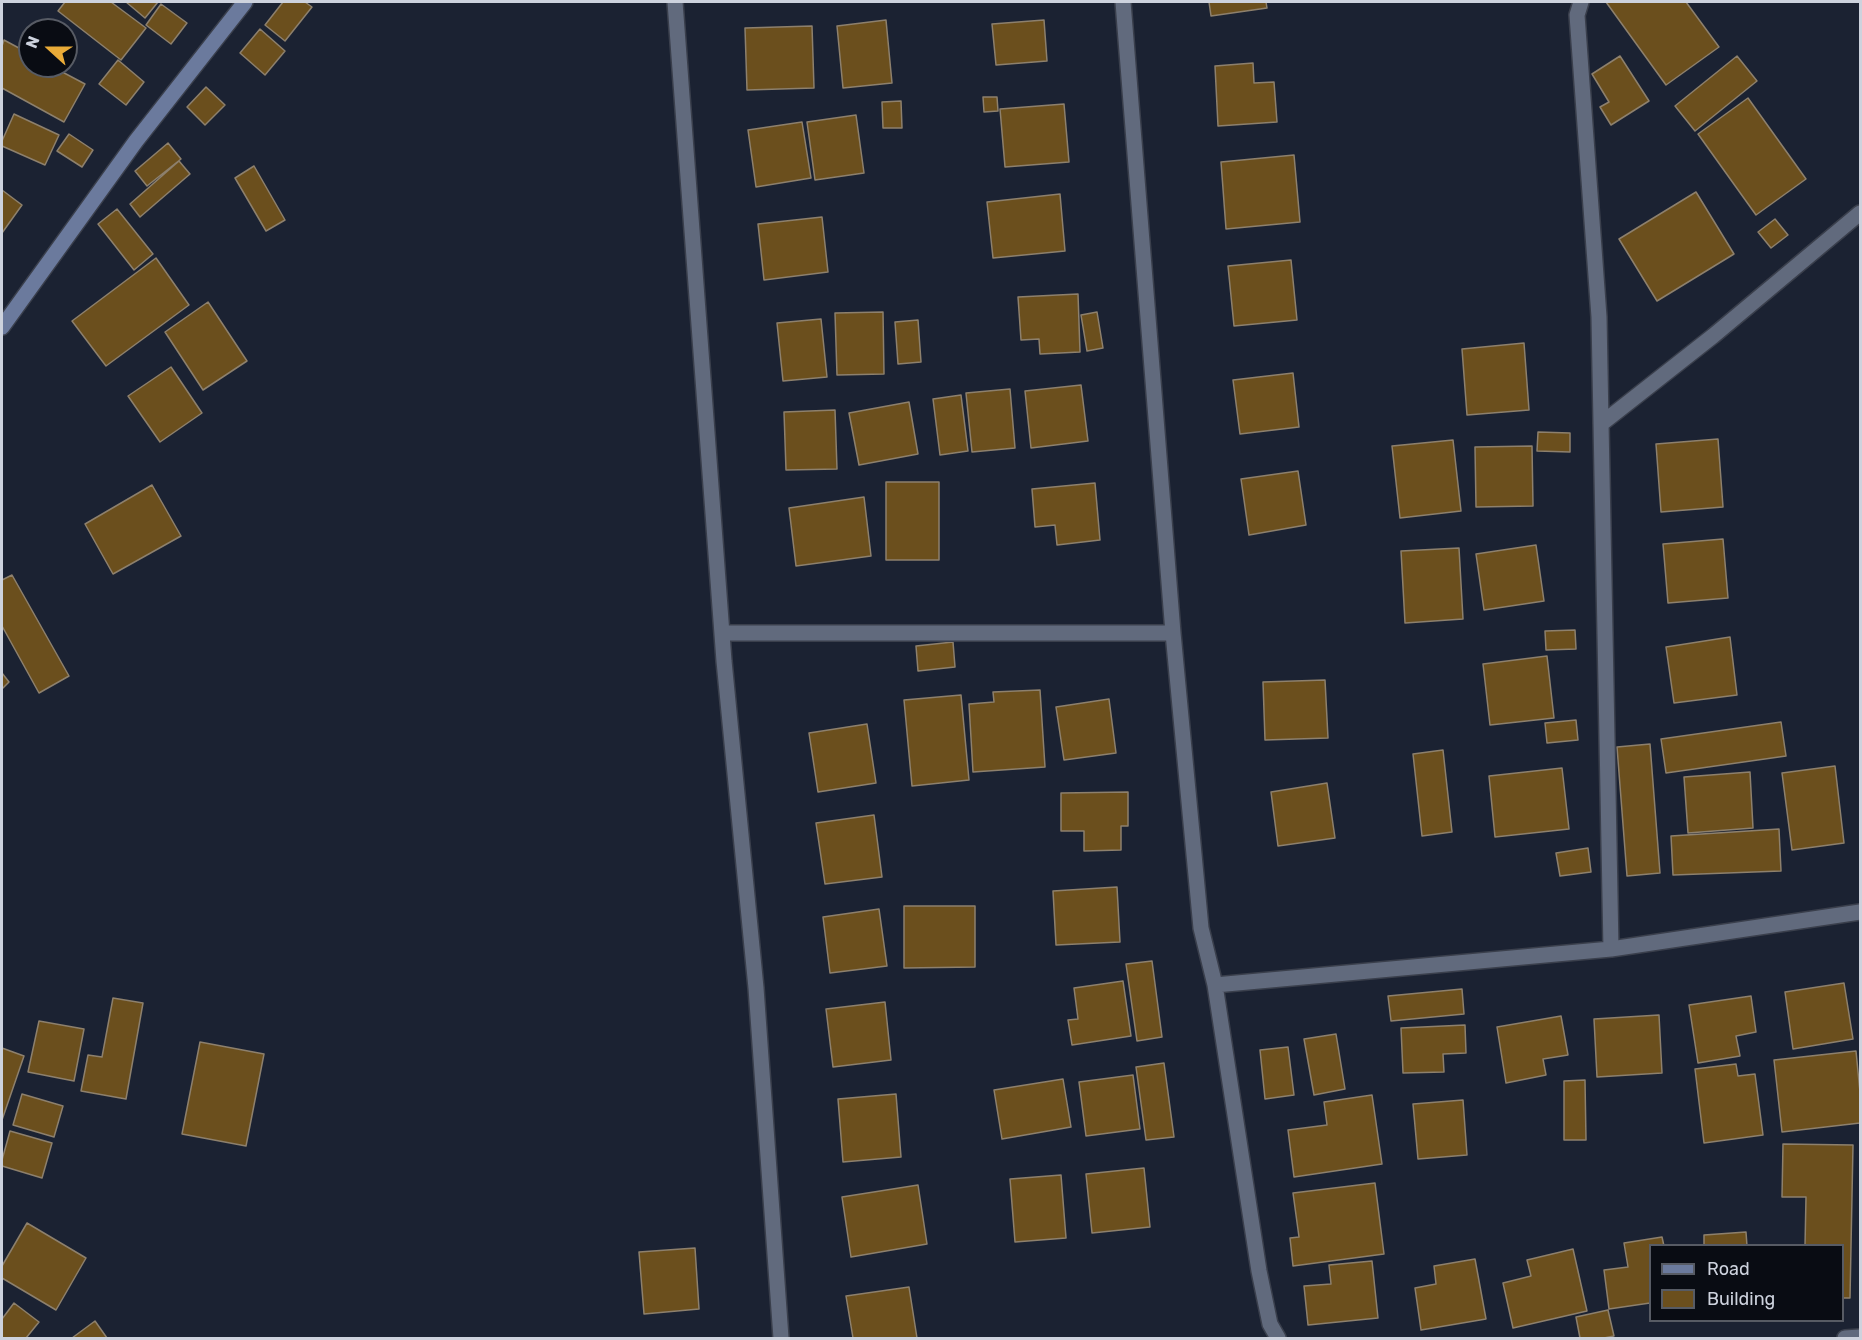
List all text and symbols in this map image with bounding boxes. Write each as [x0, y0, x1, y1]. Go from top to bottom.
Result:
north arrow [18, 18, 78, 78]
text: N [22, 33, 44, 51]
legend [1649, 1244, 1844, 1322]
text: Road [1707, 1258, 1750, 1280]
text: Building [1707, 1288, 1775, 1310]

